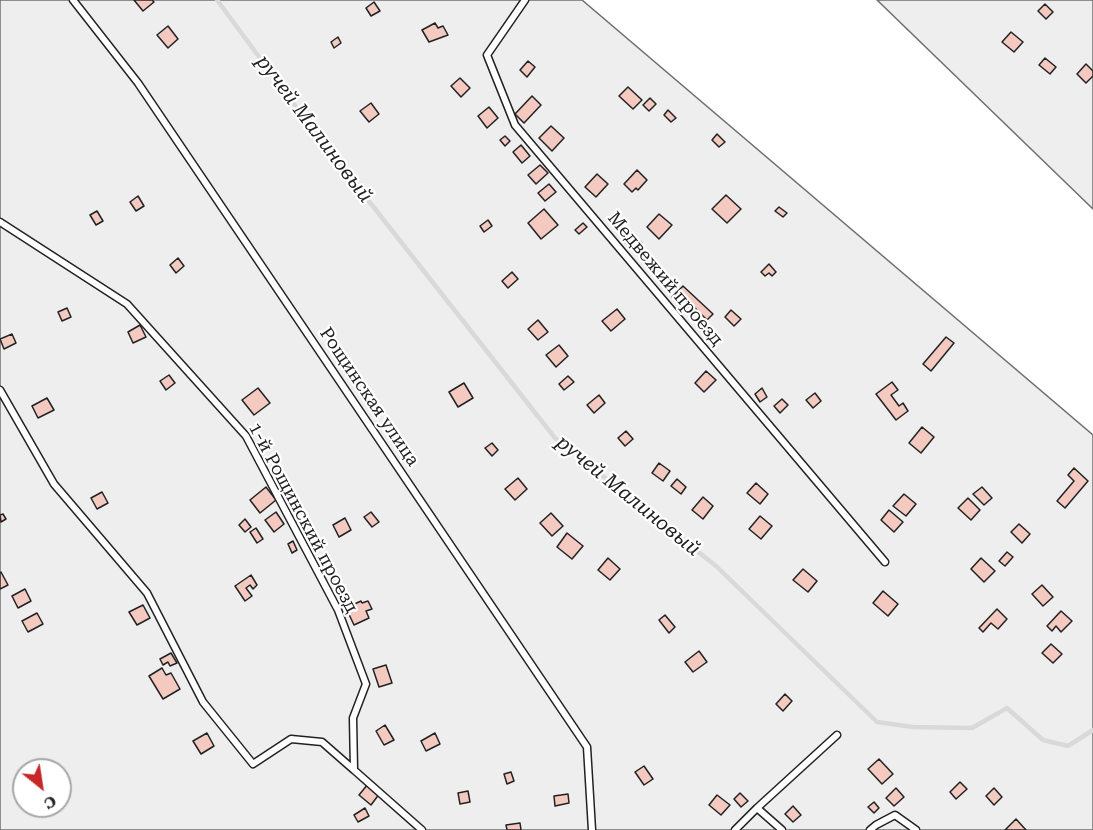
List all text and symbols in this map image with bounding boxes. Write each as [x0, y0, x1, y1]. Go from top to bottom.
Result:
water label: ручей Малиновый [251, 50, 377, 208]
street label: Медвежий проезд [603, 208, 727, 350]
street label: Рощинская улица [315, 323, 423, 471]
street label: 1-й Рощинский проезд [244, 419, 362, 617]
water label: ручей Малиновый [551, 430, 705, 562]
north arrow [12, 758, 72, 818]
text: С [41, 791, 60, 813]

